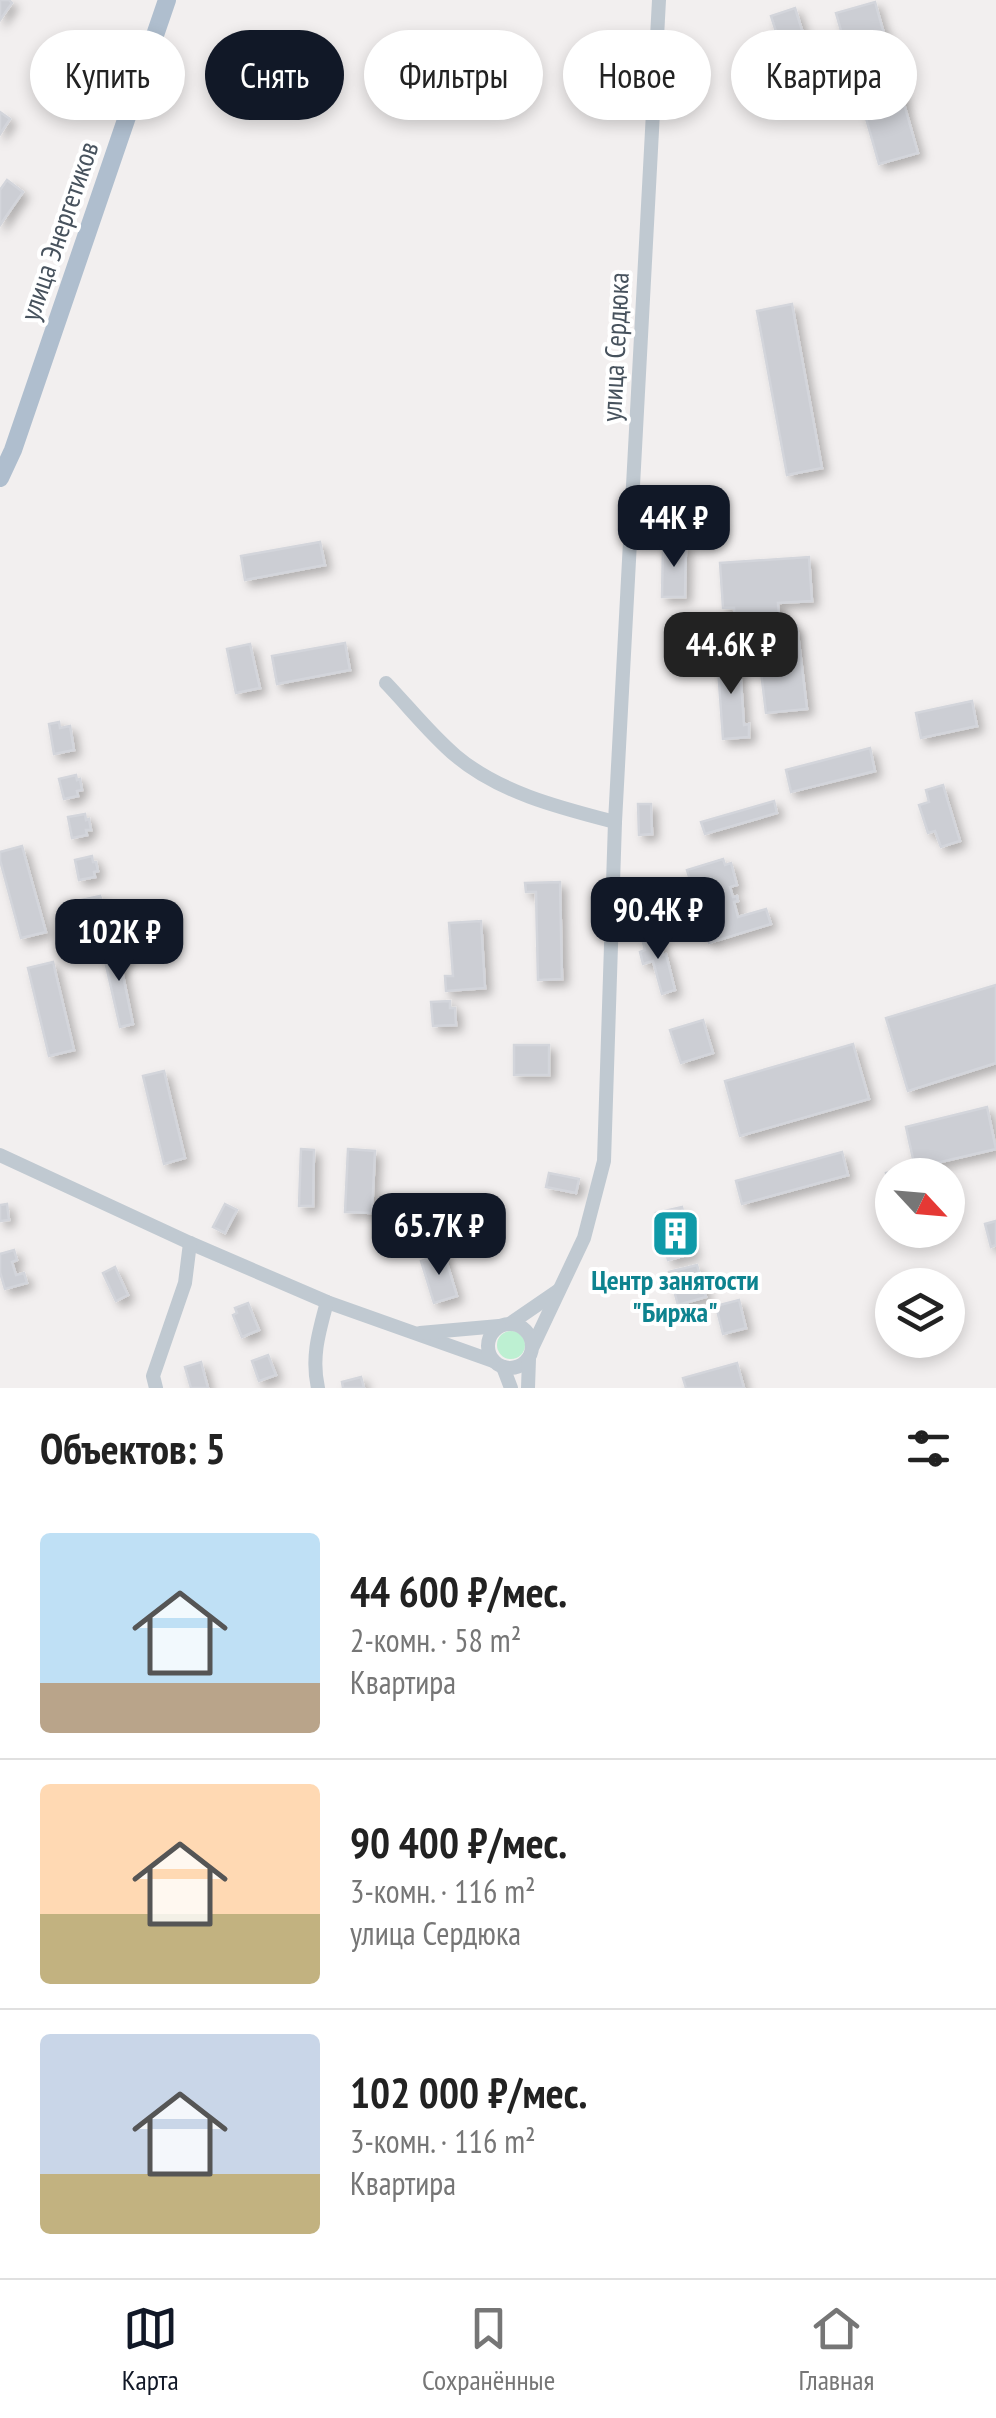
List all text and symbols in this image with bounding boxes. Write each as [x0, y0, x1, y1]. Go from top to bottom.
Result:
chip: Купить [30, 30, 185, 120]
chip: Снять [205, 30, 344, 120]
chip: Фильтры [364, 30, 543, 120]
chip: Новое [563, 30, 711, 120]
chip: Квартира [731, 30, 917, 120]
street label: улица Энергетиков [11, 136, 106, 325]
street label: улица Сердюка [592, 271, 637, 423]
pin: 44K ₽ [604, 485, 744, 570]
text: 44K ₽ [640, 496, 708, 538]
pin: 44.6K ₽ [639, 612, 823, 697]
text: 44.6K ₽ [686, 623, 776, 665]
pin: 90.4K ₽ [566, 877, 750, 962]
text: 90.4K ₽ [613, 888, 703, 930]
pin: 102K ₽ [38, 899, 200, 984]
text: 102K ₽ [77, 910, 161, 952]
north arrow [875, 1158, 965, 1248]
map controls [875, 1158, 965, 1358]
pin: 65.7K ₽ [347, 1193, 531, 1278]
text: 65.7K ₽ [394, 1204, 484, 1246]
building icon: Центр занятости "Биржа" [649, 1207, 701, 1259]
place label: Центр занятости "Биржа" [591, 1261, 759, 1330]
button: layers [875, 1268, 965, 1358]
text: Объектов: 5 [40, 1421, 226, 1476]
icon: filters [901, 1421, 956, 1476]
text: 44 600 ₽/мес. [350, 1564, 567, 1619]
icon: home [120, 1573, 240, 1693]
text: 2-комн. · 58 m² [350, 1619, 521, 1661]
text: Квартира [350, 1661, 456, 1703]
text: 90 400 ₽/мес. [350, 1815, 567, 1870]
icon: home [120, 1824, 240, 1944]
text: 3-комн. · 116 m² [350, 1870, 536, 1912]
text: улица Сердюка [350, 1912, 521, 1954]
text: 102 000 ₽/мес. [350, 2065, 587, 2120]
icon: home [120, 2074, 240, 2194]
text: 3-комн. · 116 m² [350, 2120, 536, 2162]
text: Квартира [350, 2162, 456, 2204]
tab: Карта [122, 2301, 179, 2398]
tab: Сохранённые [422, 2301, 555, 2398]
tab: Главная [799, 2301, 874, 2398]

